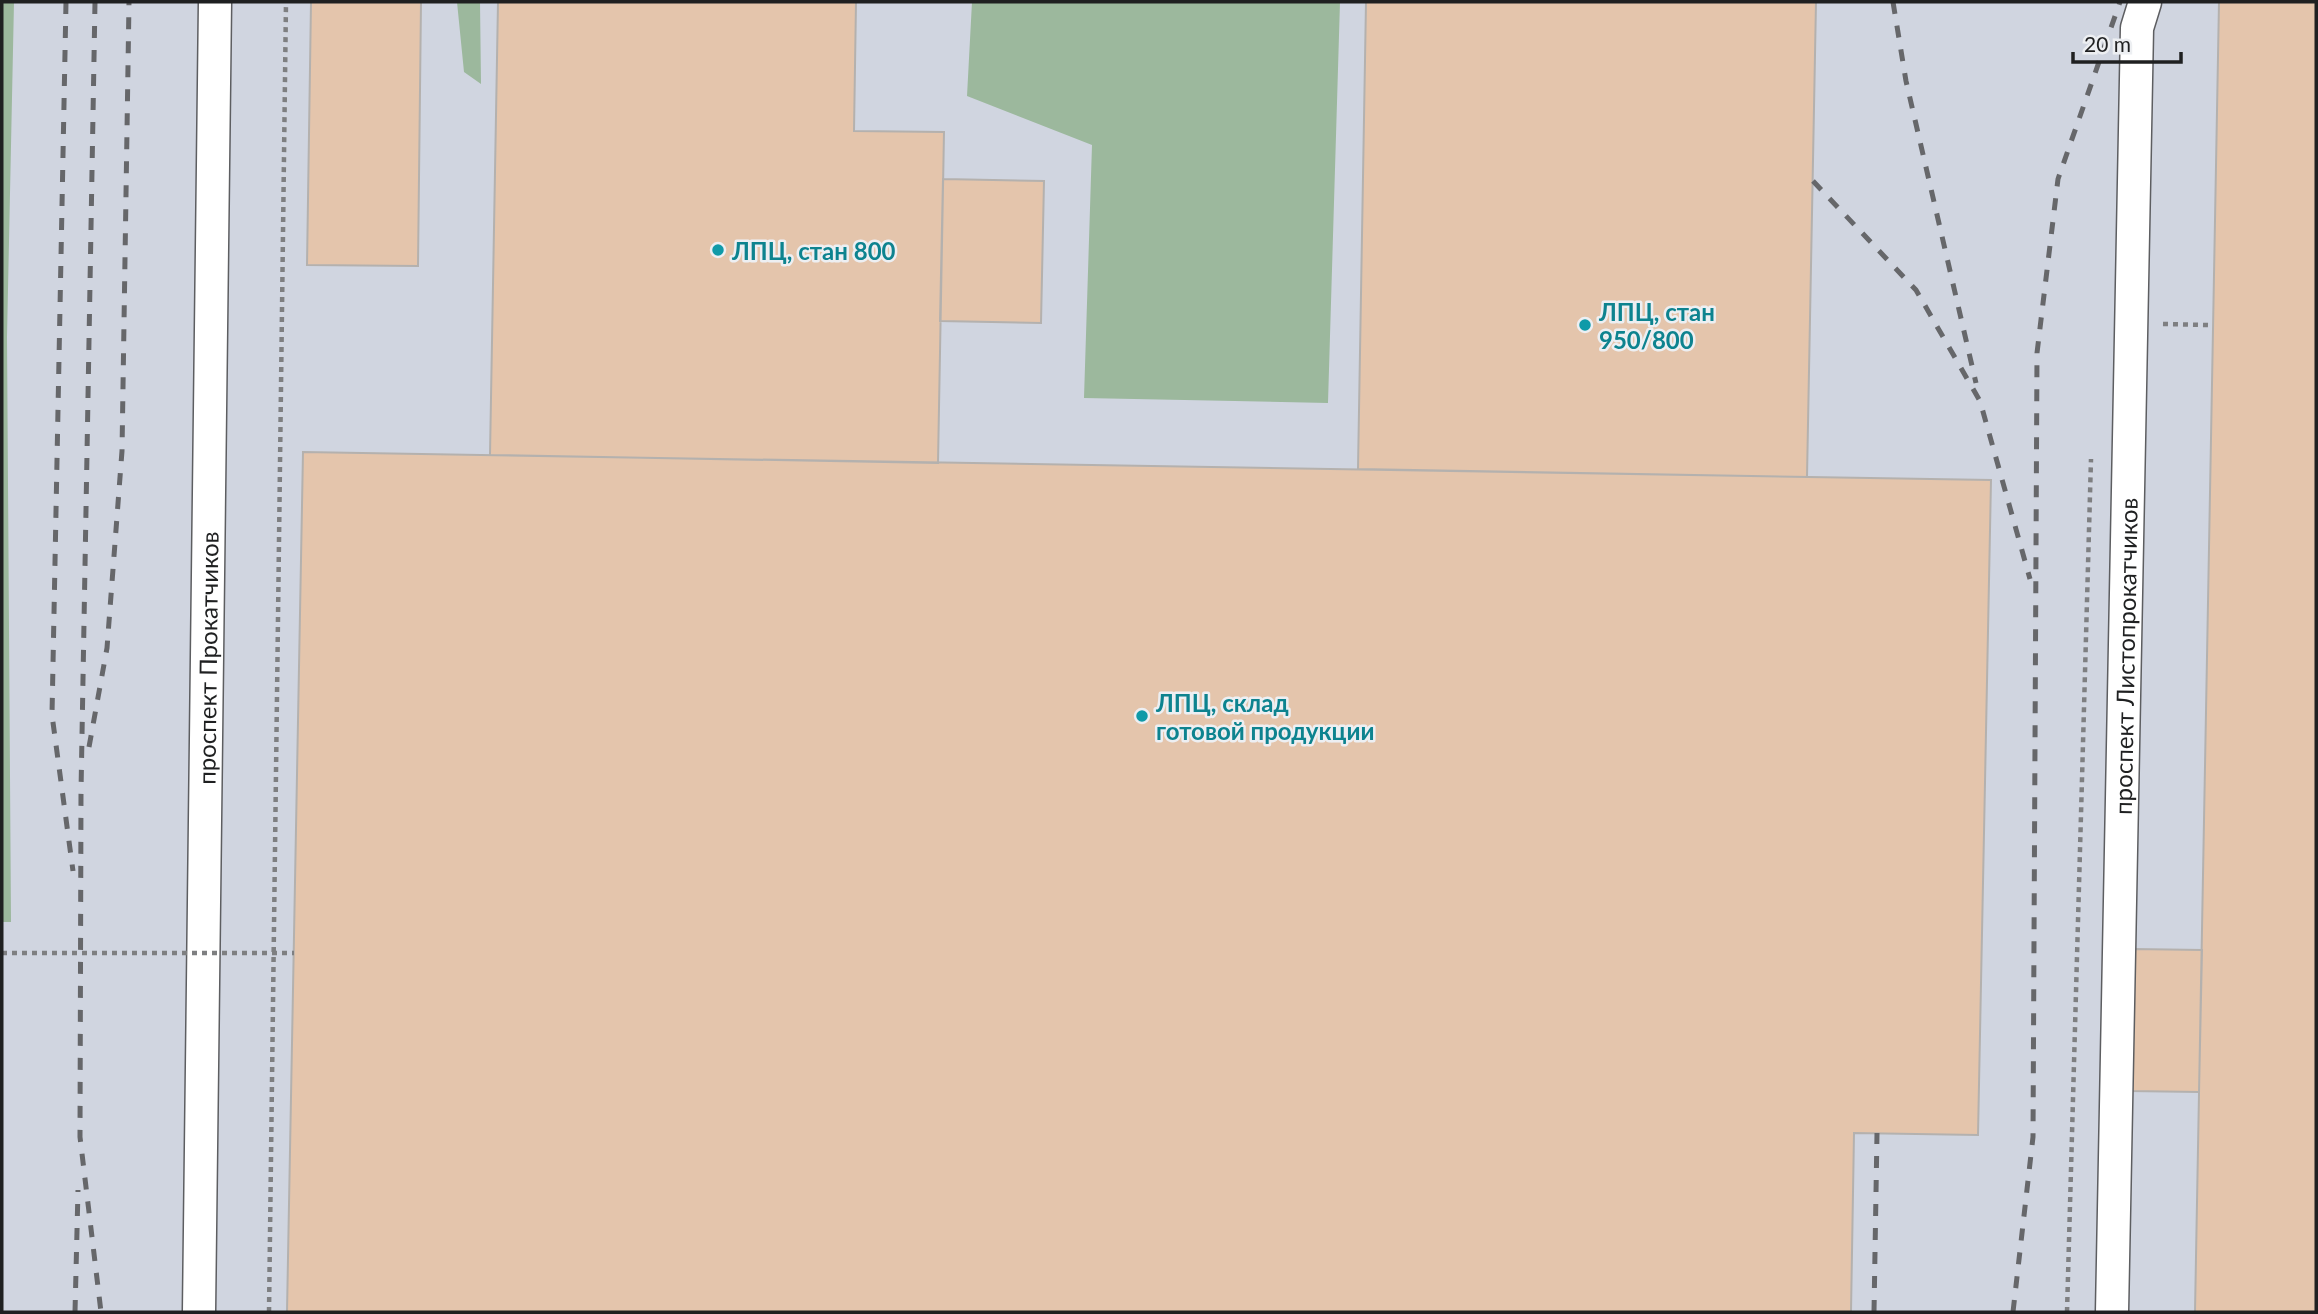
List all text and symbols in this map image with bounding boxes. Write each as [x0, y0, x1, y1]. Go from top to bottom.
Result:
scale bar [2073, 21, 2182, 65]
text: 20 m [2084, 31, 2131, 56]
place label: ЛПЦ, стан 800 [731, 236, 896, 265]
marker: ЛПЦ, стан 800 [710, 242, 726, 258]
place label: ЛПЦ, стан 950/800 [1598, 297, 1715, 354]
marker: ЛПЦ, стан 950/800 [1577, 317, 1593, 333]
street label: проспект Листопрокатчиков [2107, 497, 2142, 815]
street label: проспект Прокатчиков [191, 531, 223, 785]
place label: ЛПЦ, склад готовой продукции [1155, 688, 1374, 745]
marker: ЛПЦ, склад готовой продукции [1134, 708, 1150, 724]

